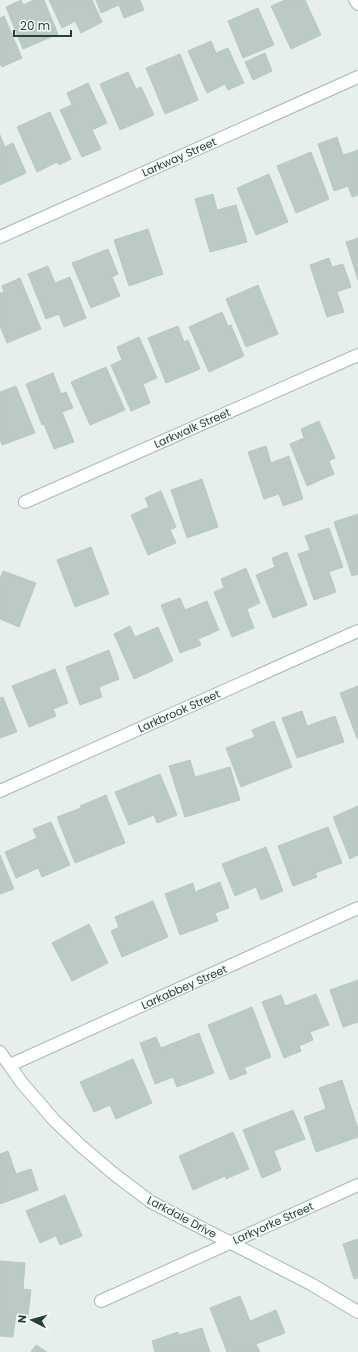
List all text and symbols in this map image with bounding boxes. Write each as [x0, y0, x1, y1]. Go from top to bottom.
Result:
scale bar [14, 12, 71, 38]
text: 20 m [20, 17, 50, 34]
street label: Larkway Street [139, 133, 219, 181]
street label: Larkwalk Street [151, 404, 233, 452]
street label: Larkbrook Street [135, 686, 223, 736]
street label: Larkabbey Street [139, 961, 229, 1013]
street label: Larkdale Drive [144, 1192, 220, 1242]
street label: Larkyorke Street [230, 1198, 316, 1248]
north arrow [12, 1300, 52, 1340]
text: N [14, 1314, 30, 1324]

